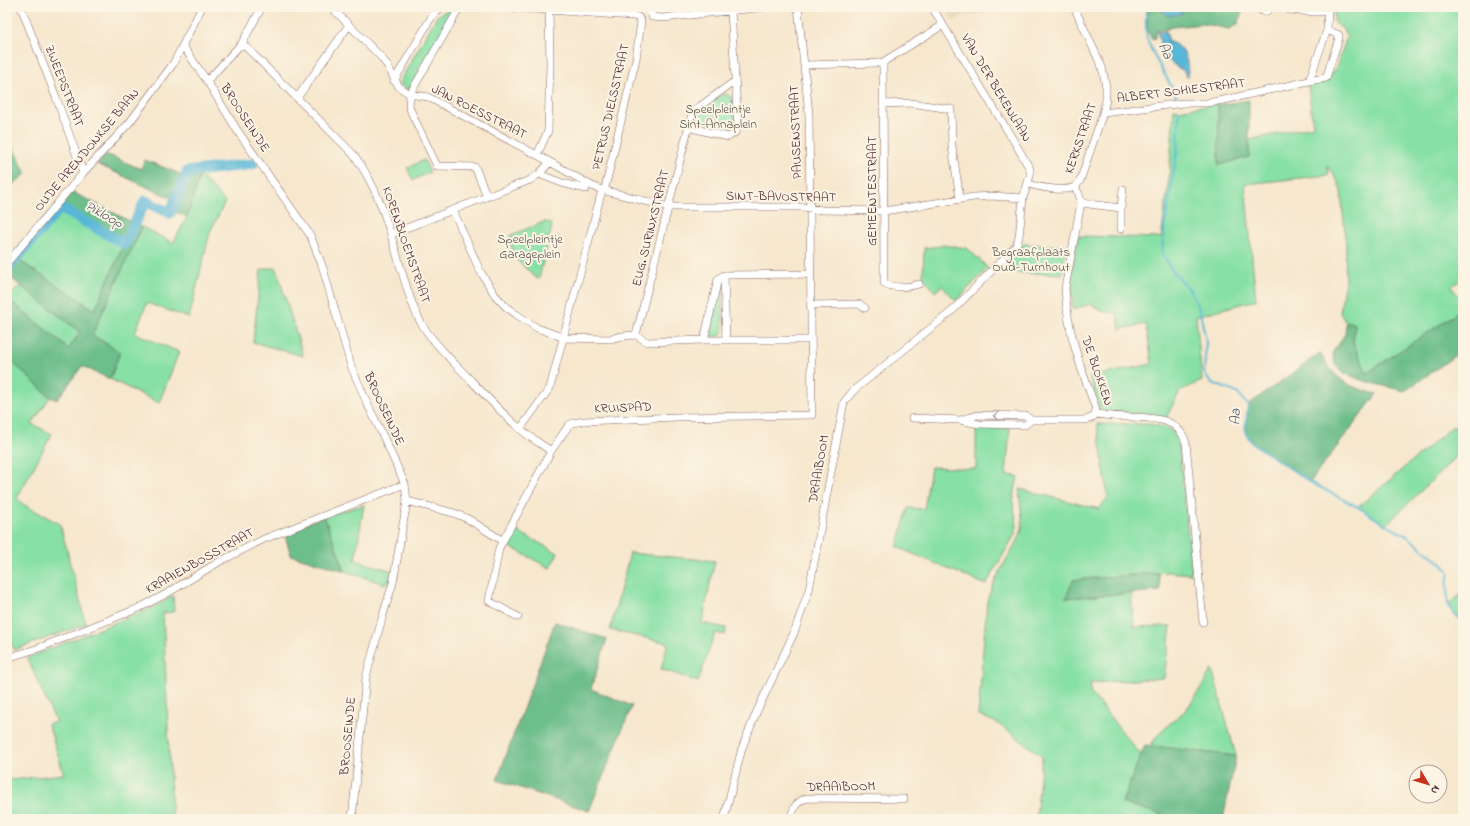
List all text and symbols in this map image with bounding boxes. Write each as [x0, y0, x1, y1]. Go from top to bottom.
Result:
street label: VAN DER BEKENLAAN [956, 29, 1036, 146]
water label: Aa [1152, 39, 1178, 63]
street label: PETRUS DIELSSTRAAT [587, 41, 635, 172]
street label: ZWEEPSTRAAT [40, 42, 89, 130]
street label: ALBERT SOHIESTRAAT [1116, 74, 1247, 108]
street label: BROOSEINDE [215, 79, 274, 156]
street label: JAN ROESSTRAAT [428, 80, 531, 145]
street label: OUDE ARENDONKSE BAAN [30, 84, 144, 216]
street label: PAUSENSTRAAT [785, 84, 807, 180]
street label: KERKSTRAAT [1060, 99, 1102, 176]
park label: Speelpleintje Sint-Annaplein [679, 100, 757, 134]
street label: GEMEENTESTRAAT [863, 135, 882, 246]
street label: EUG. SURINXSTRAAT [627, 167, 675, 288]
street label: KORENBLOEMSTRAAT [377, 184, 435, 306]
street label: SINT-BAVOSTRAAT [726, 187, 837, 207]
water label: Pikloop [81, 196, 127, 234]
park label: Speelpleintje Garageplein [497, 230, 563, 265]
park label: Begraafplaats Oud-Turnhout [991, 243, 1070, 277]
street label: DE BLOKKEN [1076, 333, 1118, 408]
street label: BROOSEINDE [358, 368, 409, 449]
street label: KRUISPAD [594, 398, 652, 418]
water label: Aa [1225, 408, 1247, 425]
one-way arrow [993, 411, 999, 420]
street label: DRAAIBOOM [804, 433, 834, 505]
street label: KRAAIENBOSSTRAAT [142, 523, 258, 599]
street label: BROOSEINDE [335, 696, 361, 777]
north arrow [1408, 764, 1448, 804]
street label: DRAAIBOOM [805, 777, 876, 797]
text: N [1426, 782, 1444, 797]

